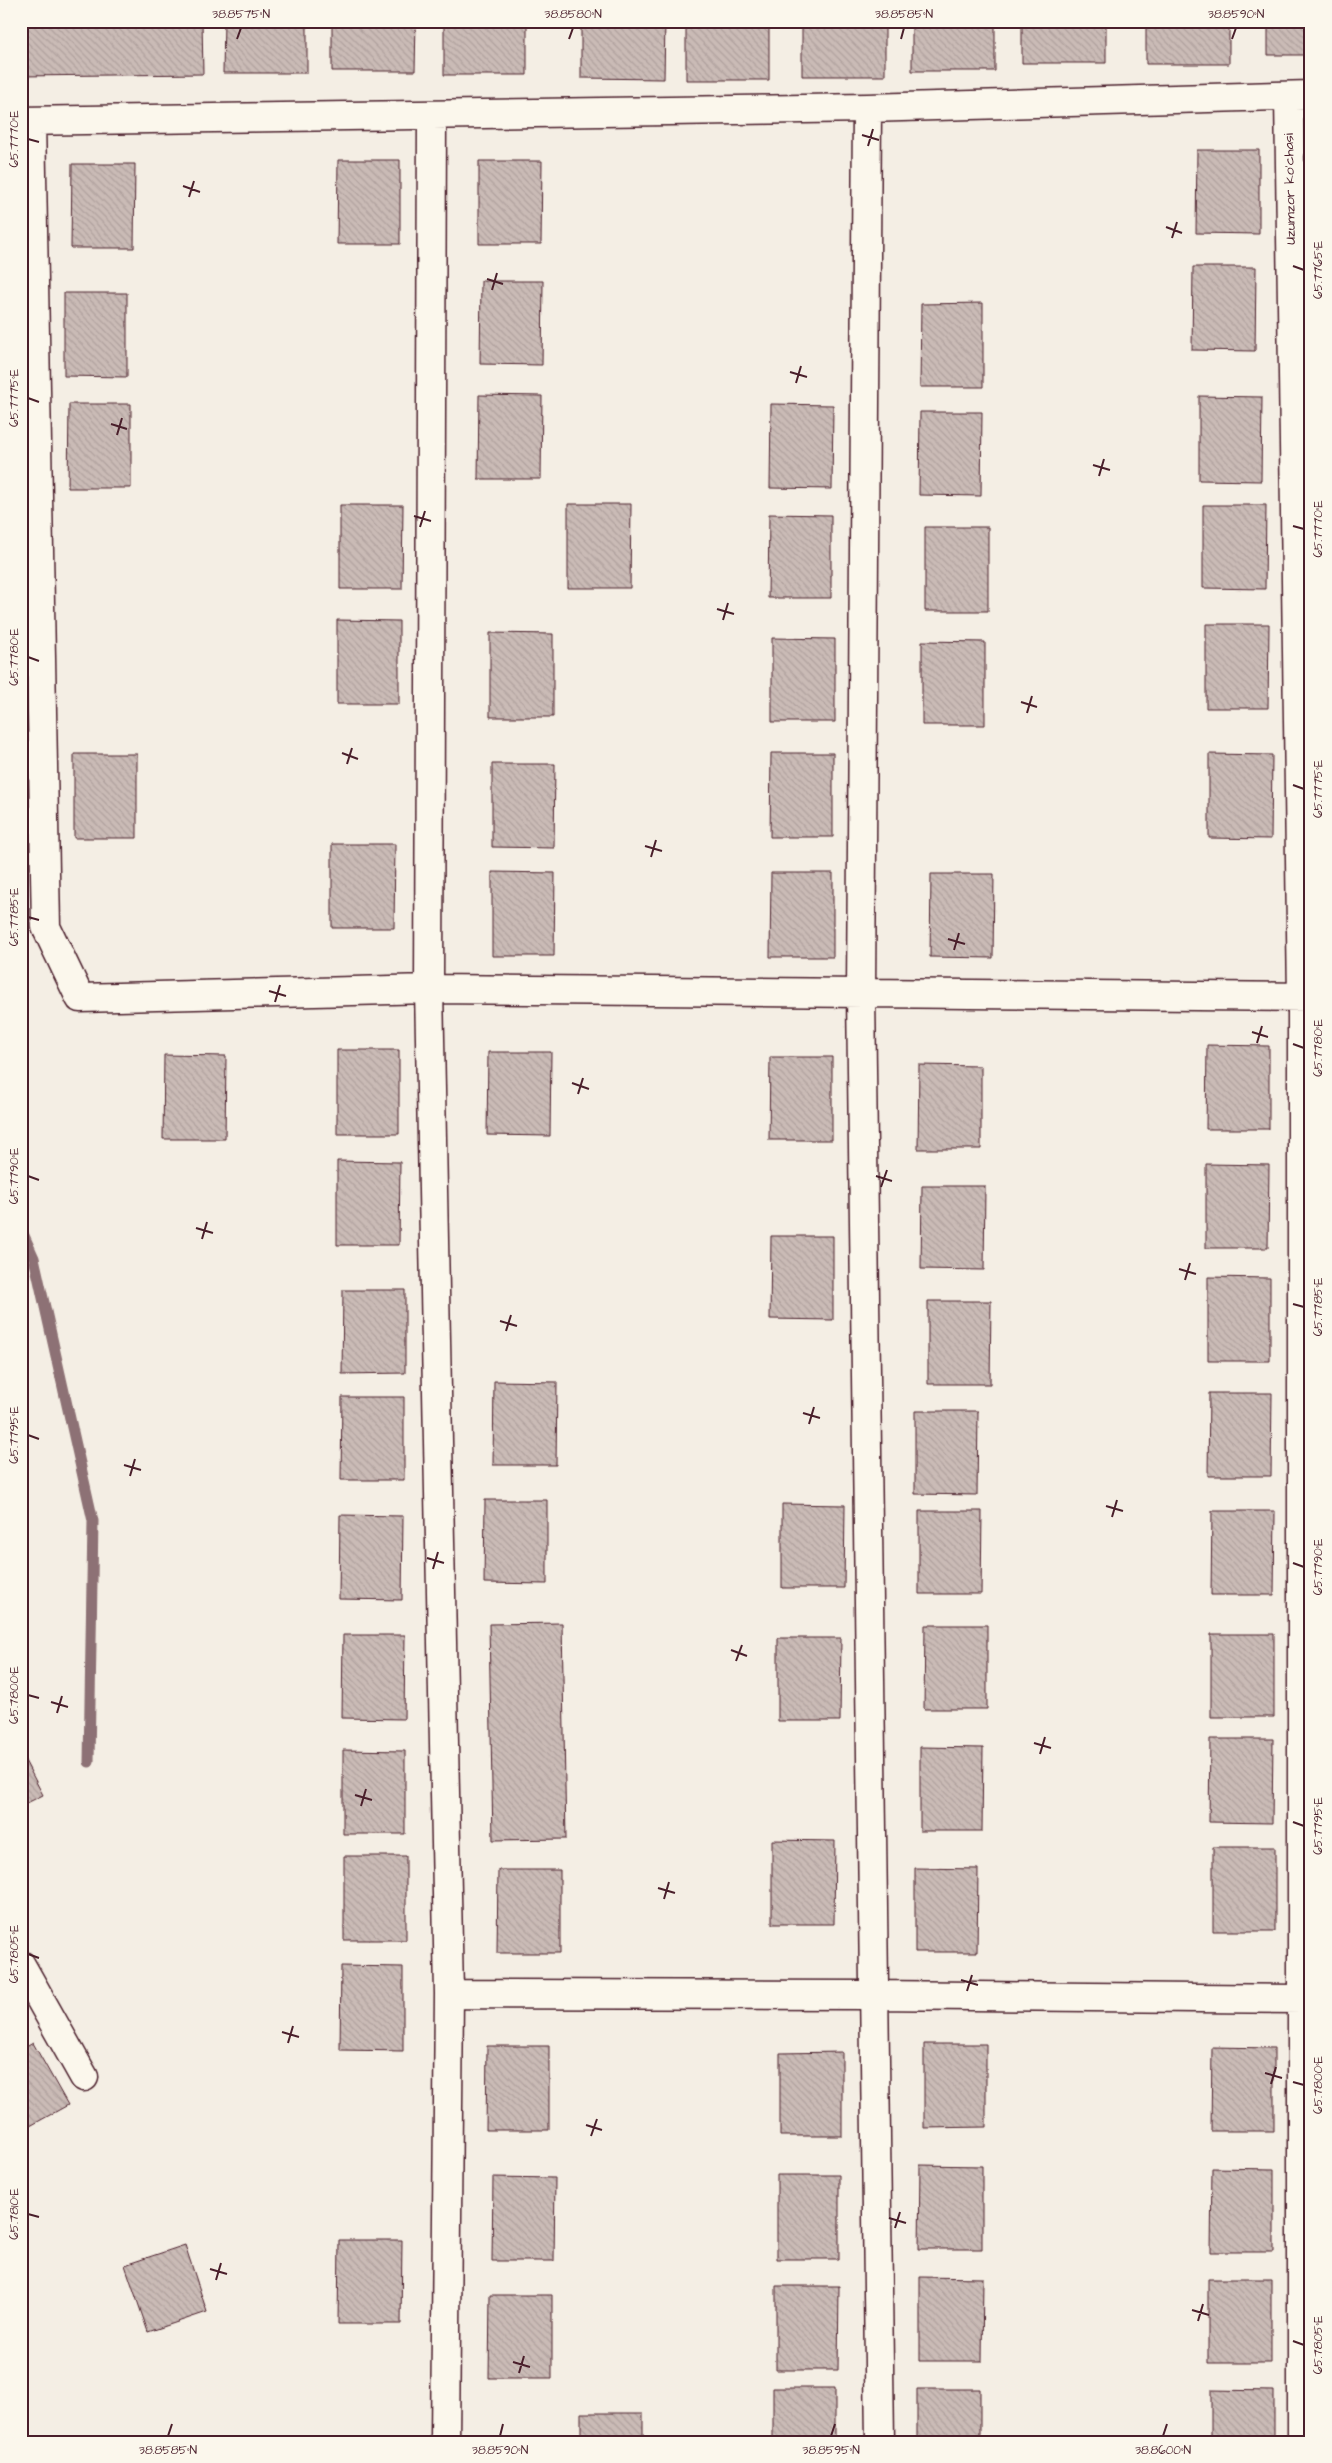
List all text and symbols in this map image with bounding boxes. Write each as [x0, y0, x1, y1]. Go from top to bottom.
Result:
text: 38.8575°N [212, 6, 270, 23]
text: 38.8580°N [544, 6, 602, 23]
text: 38.8585°N [875, 6, 934, 23]
text: 38.8590°N [1208, 6, 1265, 23]
text: 65.7770°E [6, 110, 23, 168]
street label: Uzumzor ko'chasi [1279, 133, 1301, 245]
text: 65.7765°E [1310, 241, 1327, 299]
text: 65.7775°E [6, 369, 23, 427]
text: 65.7770°E [1310, 500, 1327, 558]
text: 65.7780°E [6, 628, 23, 686]
text: 65.7775°E [1310, 760, 1327, 818]
text: 65.7785°E [6, 888, 23, 946]
text: 65.7780°E [1310, 1019, 1327, 1077]
text: 65.7790°E [6, 1148, 23, 1204]
text: 65.7785°E [1310, 1278, 1327, 1336]
text: 65.7795°E [6, 1406, 23, 1464]
text: 65.7790°E [1310, 1539, 1327, 1595]
text: 65.7800°E [6, 1666, 23, 1724]
text: 65.7795°E [1310, 1797, 1327, 1855]
text: 65.7805°E [6, 1925, 23, 1983]
text: 65.7800°E [1310, 2056, 1327, 2114]
text: 65.7810°E [6, 2188, 23, 2240]
text: 65.7805°E [1310, 2316, 1327, 2374]
text: 38.8585°N [139, 2442, 198, 2459]
text: 38.8590°N [472, 2442, 529, 2459]
text: 38.8595°N [802, 2442, 860, 2459]
text: 38.8600°N [1135, 2442, 1192, 2459]

